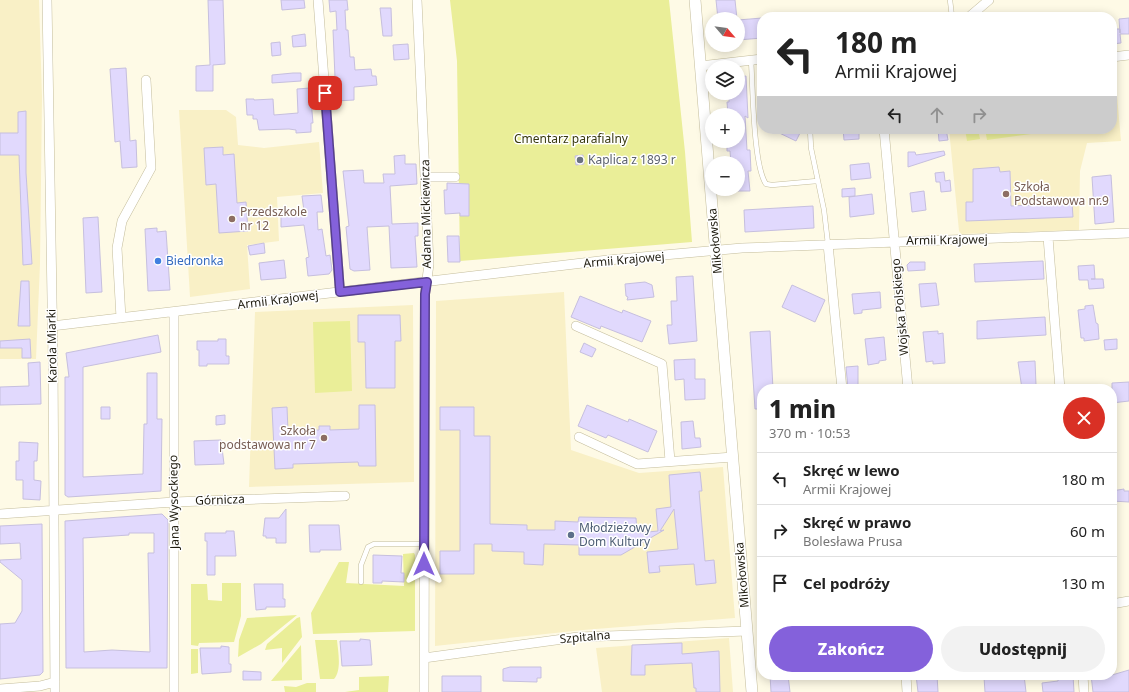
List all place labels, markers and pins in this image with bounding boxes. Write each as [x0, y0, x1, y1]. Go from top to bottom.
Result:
pin [308, 76, 342, 110]
place label: Kaplica z 1893 r [588, 151, 676, 168]
marker: Kaplica z 1893 r [575, 155, 585, 165]
place label: Szkoła Podstawowa nr.9 [1014, 178, 1109, 209]
marker: Szkoła Podstawowa nr.9 [1001, 189, 1011, 199]
place label: Przedszkole nr 12 [240, 203, 307, 234]
marker: Przedszkole nr 12 [227, 214, 237, 224]
place label: Biedronka [166, 252, 224, 269]
marker: Biedronka [153, 256, 163, 266]
place label: Szkoła podstawowa nr 7 [219, 422, 316, 453]
marker: Szkoła podstawowa nr 7 [319, 433, 329, 443]
place label: Młodzieżowy Dom Kultury [579, 519, 652, 550]
marker: Młodzieżowy Dom Kultury [566, 530, 576, 540]

